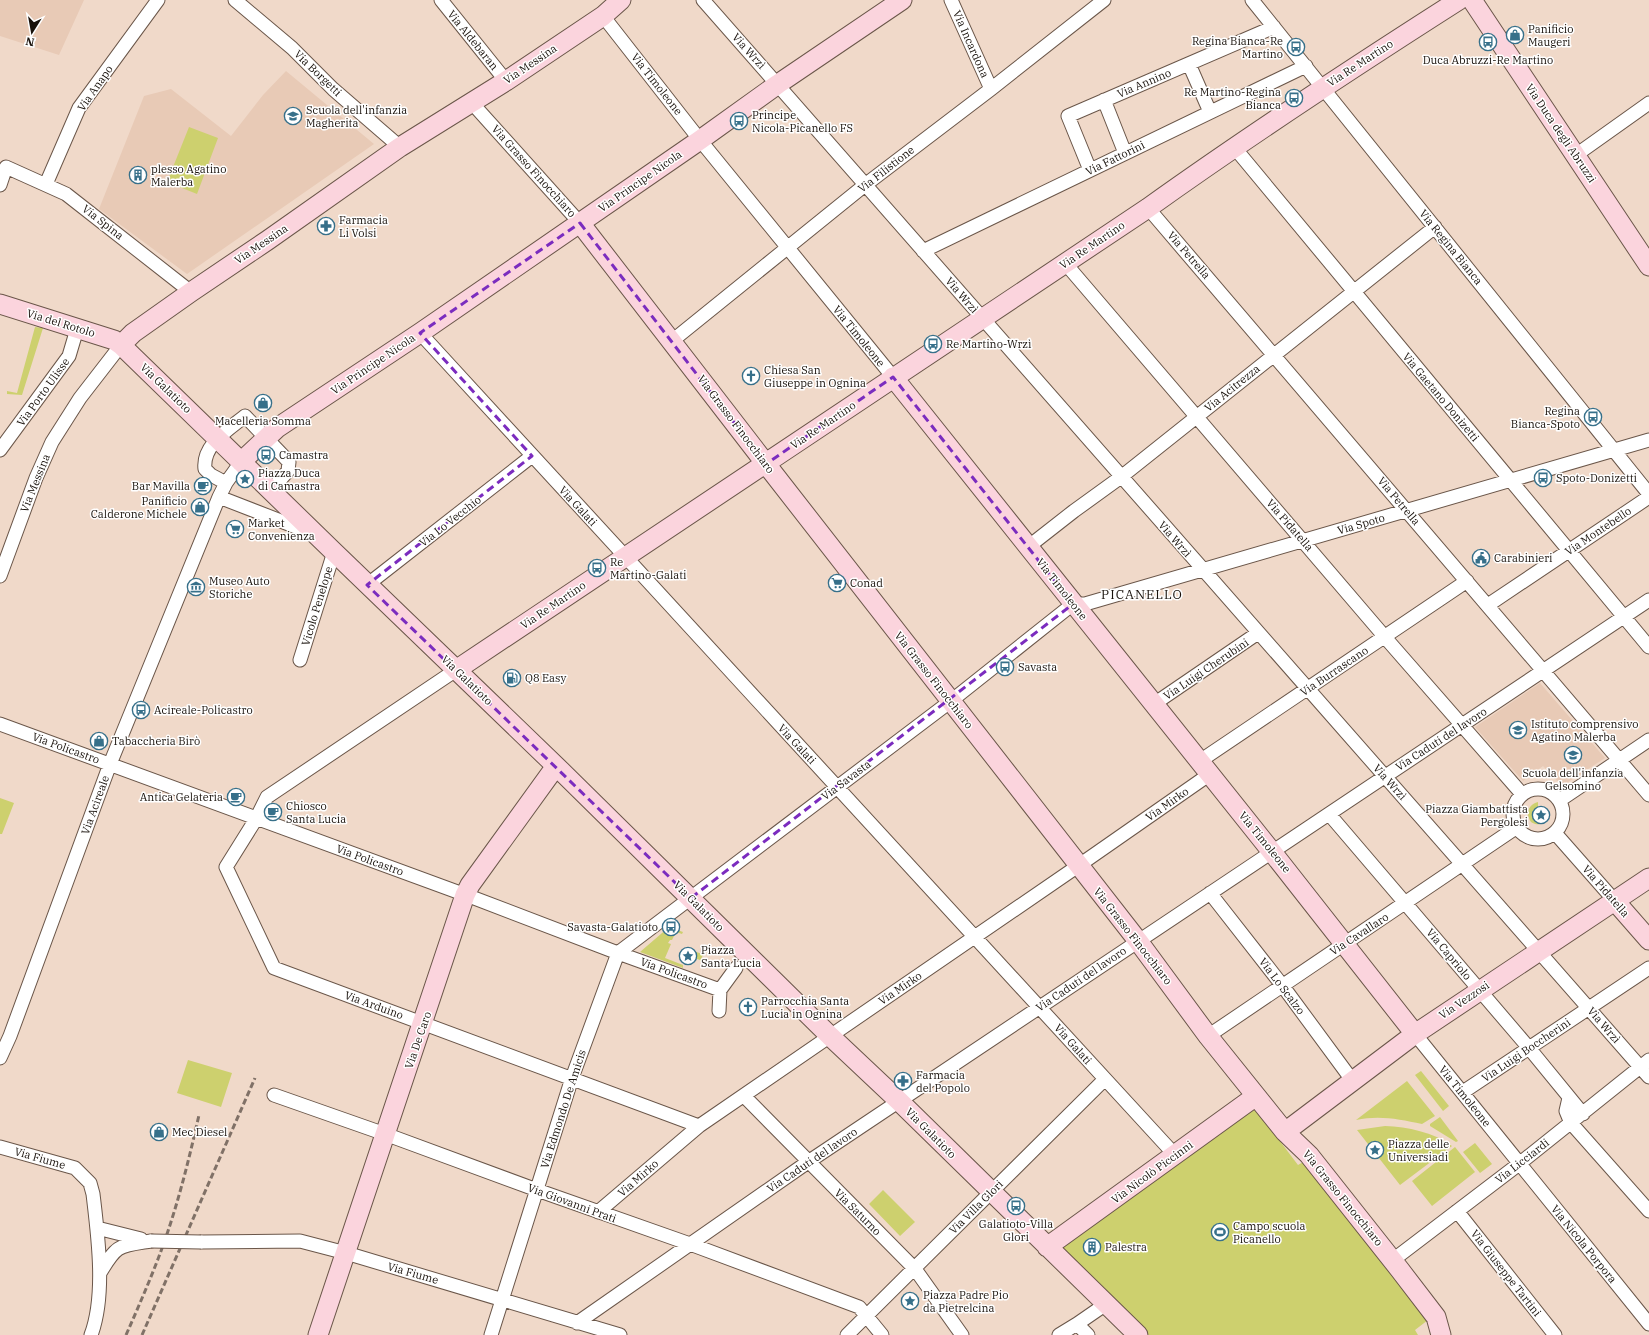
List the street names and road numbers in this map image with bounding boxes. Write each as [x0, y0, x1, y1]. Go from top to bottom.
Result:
street label: Via Aldebaran [445, 7, 501, 73]
street label: Via Incardona [950, 8, 992, 80]
street label: Via Wrzì [729, 30, 769, 72]
street label: Via Re Martino [1324, 36, 1396, 90]
street label: Via Messina [500, 41, 560, 87]
street label: Via Borgetti [291, 47, 345, 99]
street label: Via Timoleone [628, 50, 686, 118]
street label: Via Anapo [74, 62, 116, 114]
street label: Via Annino [1115, 65, 1173, 101]
street label: Via Duca degli Abruzzi [1523, 81, 1600, 186]
street label: Via Grasso Finocchiaro [489, 122, 579, 220]
street label: Via Fattorini [1083, 137, 1147, 178]
street label: Via Filistione [855, 143, 917, 195]
street label: Via Principe Nicola [596, 147, 684, 215]
street label: Via Spina [79, 201, 127, 243]
street label: Via Regina Bianca [1416, 207, 1486, 287]
street label: Via Re Martino [1057, 218, 1127, 272]
street label: Via Messina [231, 221, 291, 267]
street label: Via Petrella [1164, 228, 1214, 282]
street label: Via Wrzì [942, 274, 982, 316]
street label: Via Timoleone [830, 303, 888, 370]
street label: Via del Rotolo [25, 306, 97, 340]
street label: Via Principe Nicola [328, 331, 418, 397]
street label: Via Gaetano Donizetti [1400, 350, 1483, 445]
street label: Via Porto Ulisse [14, 355, 73, 429]
street label: Via Galatioto [137, 360, 195, 416]
street label: Via Acitrezza [1201, 361, 1263, 415]
street label: Via Grasso Finocchiaro [694, 372, 778, 476]
street label: Via Re Martino [788, 398, 858, 452]
street label: Via Messina [17, 452, 53, 514]
street label: Via Petrella [1375, 474, 1423, 528]
street label: Via Galati [556, 483, 600, 529]
street label: Via Lo Vecchio [416, 492, 484, 550]
street label: Via Pidatella [1264, 496, 1316, 554]
street label: Via Montebello [1562, 504, 1634, 558]
street label: Via Spoto [1336, 511, 1386, 537]
street label: Via Wrzì [1155, 518, 1195, 560]
street label: Via Timoleone [1033, 555, 1091, 623]
street label: Vicolo Penelope [298, 565, 336, 647]
street label: Via Re Martino [518, 578, 588, 632]
street label: Via Grasso Finocchiaro [892, 629, 976, 731]
street label: Via Luigi Cherubini [1161, 635, 1252, 703]
street label: Via Burrascano [1297, 643, 1371, 699]
street label: Via Galatioto [438, 652, 496, 708]
street label: Via Caduti del lavoro [1393, 704, 1489, 774]
street label: Via Galati [775, 721, 819, 767]
street label: Via Policastro [30, 729, 102, 767]
street label: Via Savasta [818, 757, 874, 803]
street label: Via Wrzì [1370, 761, 1410, 803]
street label: Via Acireale [78, 773, 112, 836]
street label: Via Mirko [1143, 784, 1191, 824]
street label: Via Timoleone [1236, 809, 1294, 876]
street label: Via Policastro [334, 841, 406, 879]
street label: Via Pidatella [1580, 862, 1632, 920]
street label: Via Galatioto [671, 878, 727, 934]
street label: Via Grasso Finocchiaro [1091, 885, 1175, 987]
street label: Via Cavallaro [1327, 910, 1391, 958]
street label: Via Capriolo [1423, 925, 1475, 983]
street label: Via Caduti del lavoro [1033, 944, 1129, 1014]
street label: Via Policastro [638, 954, 710, 992]
street label: Via Lo Scalzo [1256, 955, 1308, 1017]
street label: Via Mirko [876, 968, 924, 1008]
street label: Via Vezzosi [1436, 978, 1492, 1022]
street label: Via Arduino [343, 988, 405, 1022]
street label: Via Wrzì [1584, 1004, 1624, 1046]
street label: Via De Caro [402, 1010, 434, 1070]
street label: Via Luigi Boccherini [1479, 1015, 1574, 1085]
street label: Via Galati [1051, 1021, 1095, 1068]
street label: Via Edmondo De Amicis [537, 1048, 589, 1170]
street label: Via Timoleone [1436, 1063, 1494, 1130]
street label: Via Galatioto [903, 1105, 959, 1161]
street label: Via Caduti del lavoro [764, 1125, 860, 1195]
street label: Via Licciardi [1492, 1135, 1552, 1186]
street label: Via Nicolò Piccinni [1108, 1137, 1196, 1206]
street label: Via Fiume [13, 1144, 67, 1172]
street label: Via Grasso Finocchiaro [1300, 1147, 1386, 1249]
street label: Via Mirko [615, 1156, 661, 1200]
street label: Via Villa Glori [946, 1177, 1006, 1237]
street label: Via Giovanni Prati [526, 1180, 619, 1226]
street label: Via Saturno [832, 1186, 884, 1238]
street label: Via Nicola Porpora [1548, 1202, 1620, 1286]
street label: Via Giuseppe Tartini [1468, 1227, 1545, 1320]
street label: Via Fiume [386, 1259, 440, 1287]

